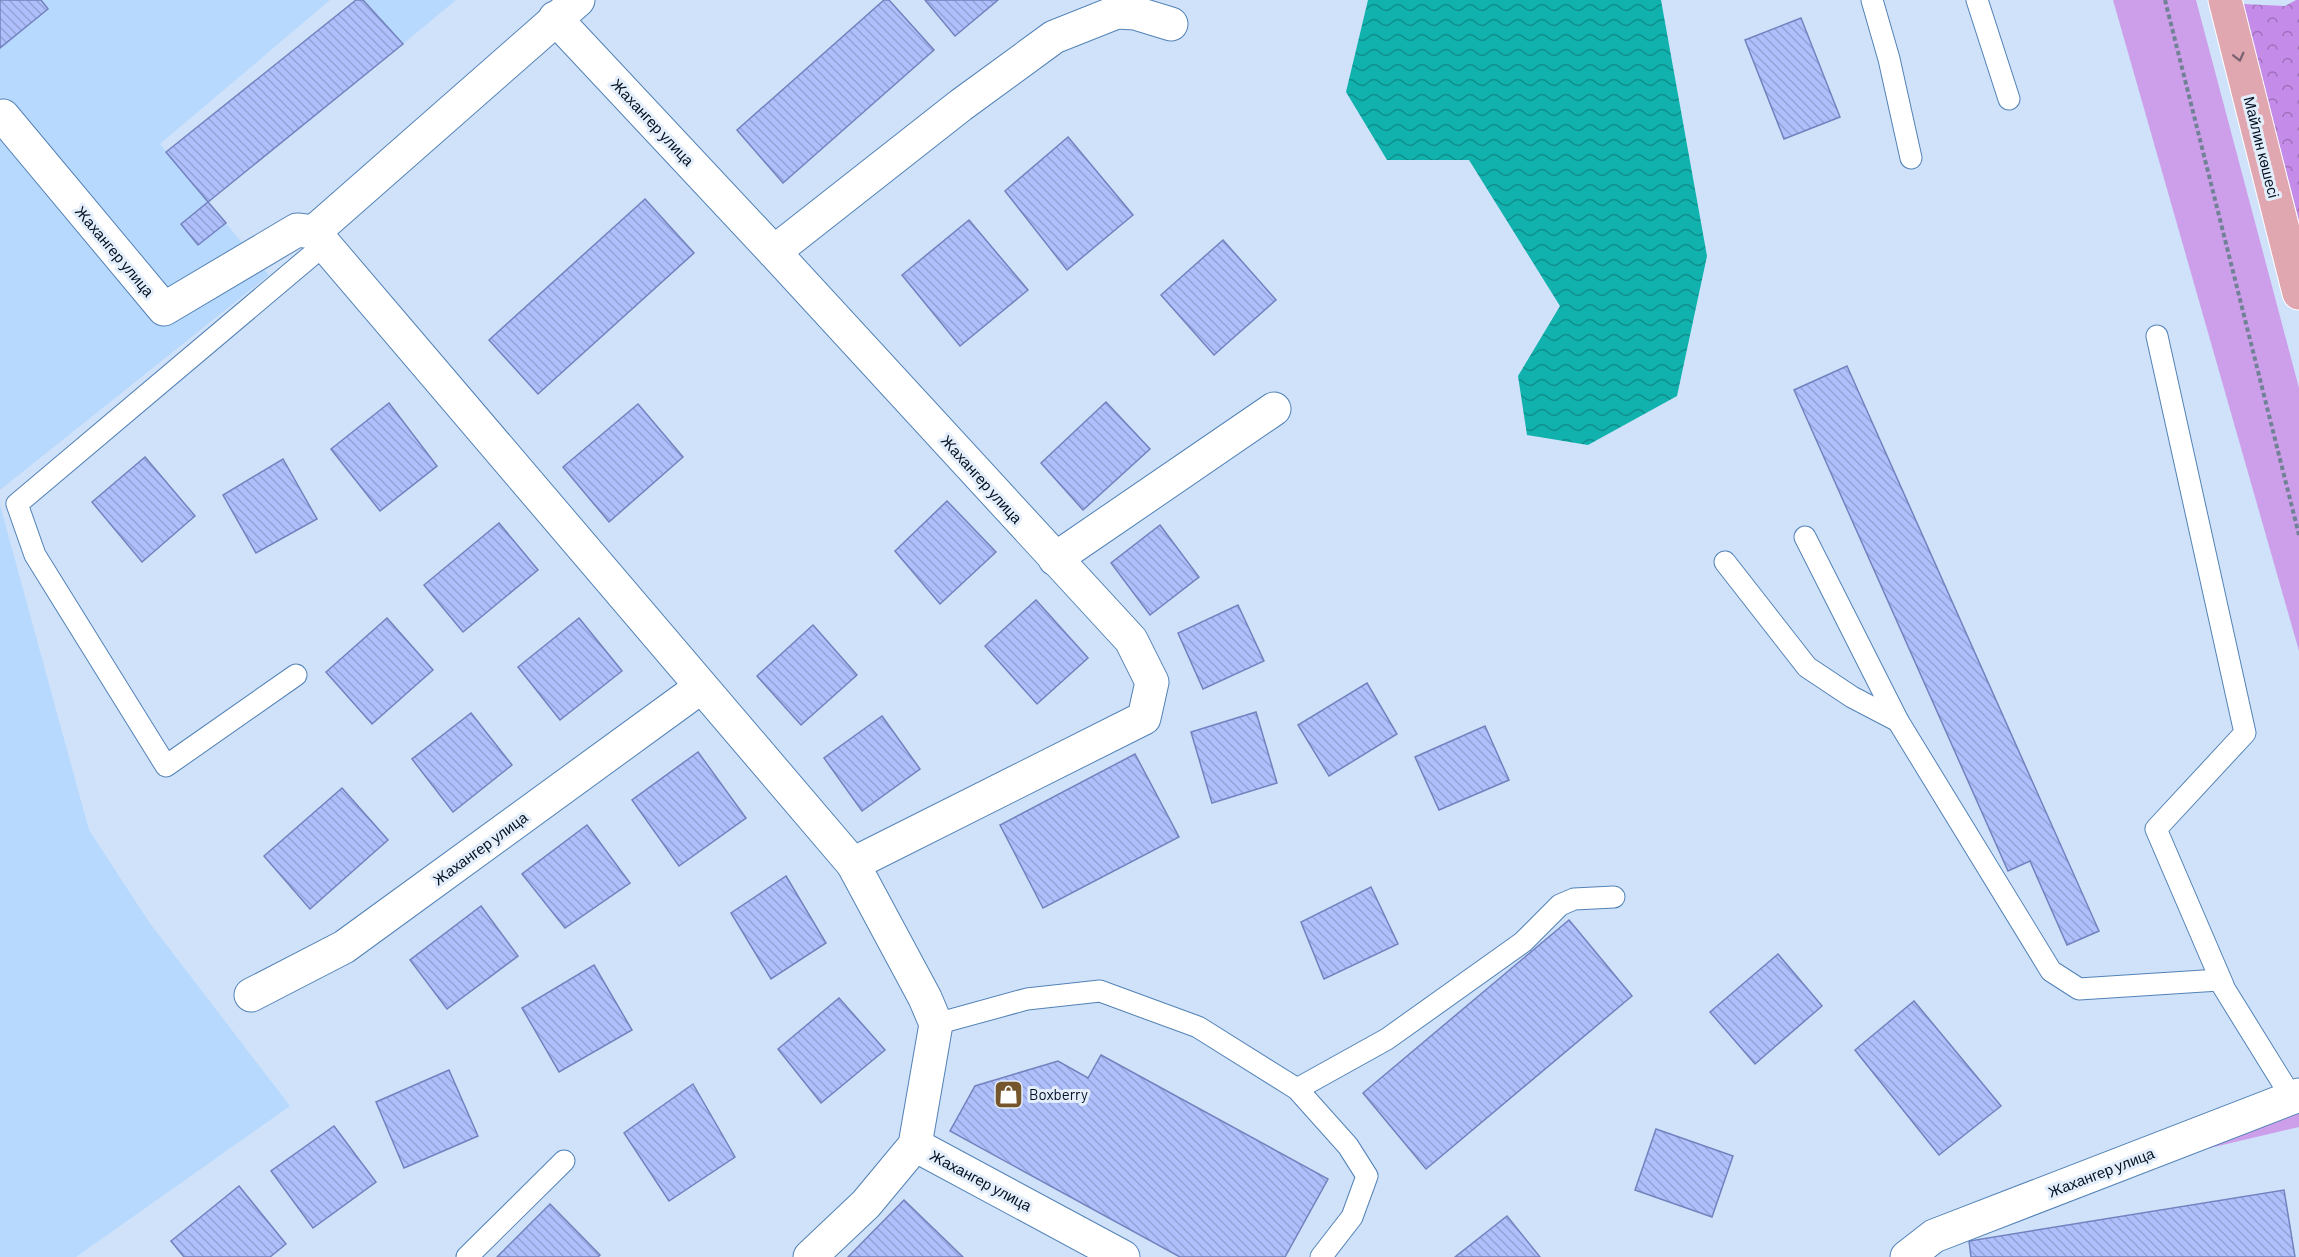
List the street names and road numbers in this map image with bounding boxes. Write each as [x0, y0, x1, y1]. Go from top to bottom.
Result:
street label: Жахангер улица [608, 75, 698, 170]
street label: Майлин көшесі [2241, 94, 2283, 200]
street label: Жахангер улица [72, 202, 158, 300]
street label: Жахангер улица [938, 431, 1027, 527]
street label: Жахангер улица [429, 807, 531, 888]
street label: Жахангер улица [2045, 1143, 2157, 1201]
street label: Жахангер улица [927, 1146, 1035, 1215]

